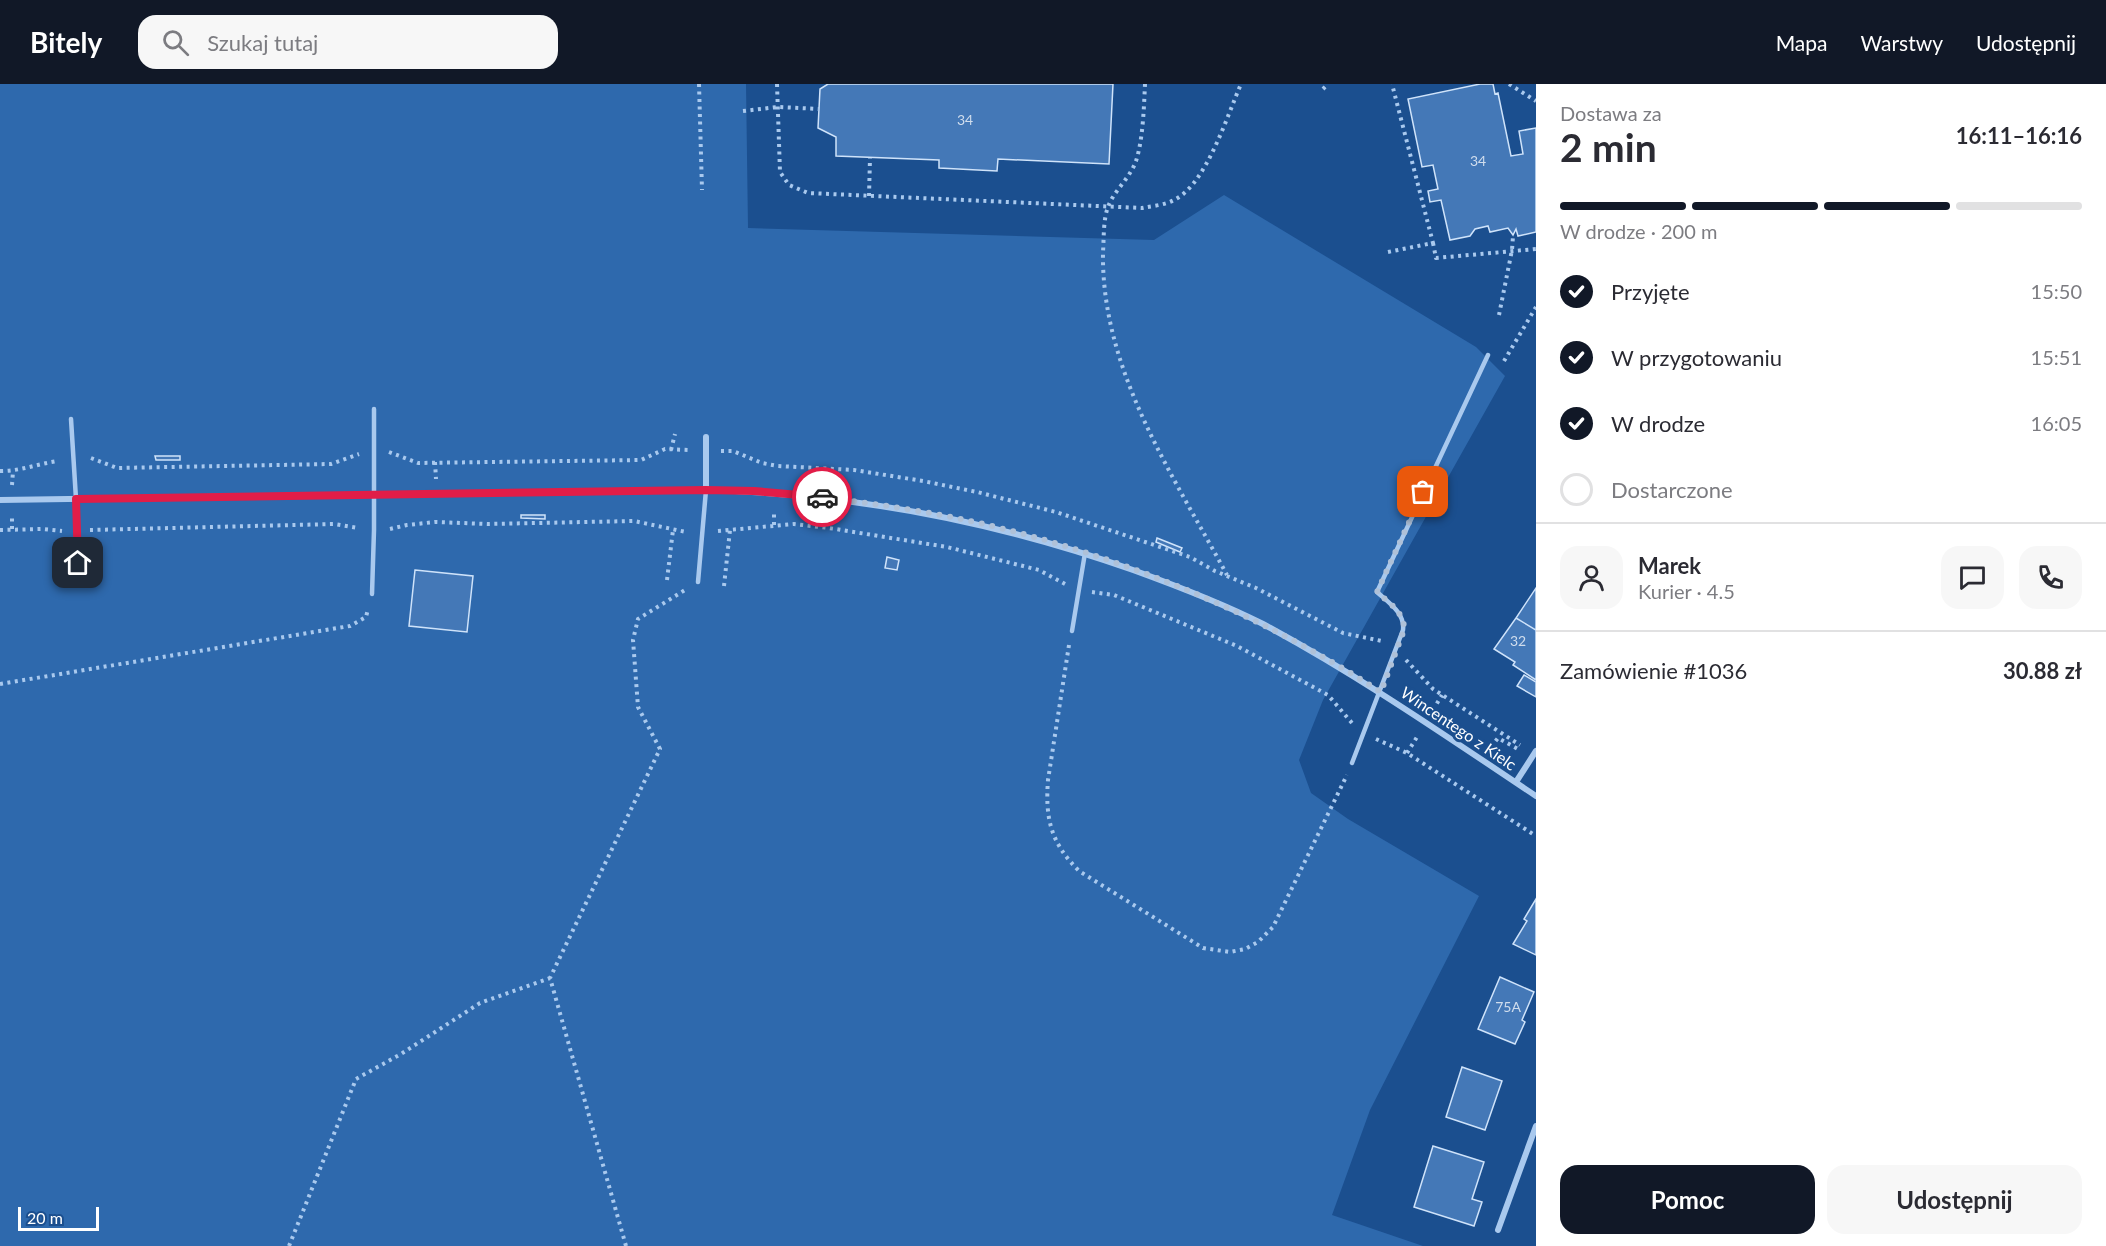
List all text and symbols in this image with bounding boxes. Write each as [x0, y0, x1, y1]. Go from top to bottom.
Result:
search box [138, 15, 558, 69]
text: Bitely [30, 25, 102, 59]
icon: search [159, 26, 192, 59]
text: Szukaj tutaj [207, 29, 318, 56]
text: Mapa [1776, 30, 1828, 55]
text: Warstwy [1861, 30, 1943, 55]
text: Udostępnij [1976, 30, 2076, 55]
text: Dostawa za [1560, 101, 1662, 125]
house number: 34 [957, 111, 973, 128]
text: 16:11–16:16 [1956, 122, 2082, 149]
text: 2 min [1560, 124, 1657, 170]
house number: 34 [1470, 152, 1486, 169]
text: W drodze · 200 m [1560, 219, 1717, 243]
icon: check [1560, 275, 1593, 308]
text: Przyjęte [1611, 278, 1690, 305]
text: 15:50 [2031, 279, 2082, 303]
icon: check [1560, 341, 1593, 374]
text: W przygotowaniu [1611, 344, 1782, 371]
text: 15:51 [2031, 345, 2082, 369]
icon: check [1560, 407, 1593, 440]
text: W drodze [1611, 410, 1705, 437]
text: 16:05 [2031, 411, 2082, 435]
pin [1397, 466, 1448, 517]
courier [792, 467, 852, 527]
icon: bag [1406, 475, 1439, 508]
text: Dostarczone [1611, 476, 1733, 503]
icon: car [806, 481, 839, 514]
pin [52, 537, 103, 588]
icon: home [61, 546, 94, 579]
button: person [1560, 546, 1623, 609]
button: chat [1941, 546, 2004, 609]
button: phone [2019, 546, 2082, 609]
text: Marek [1638, 552, 1701, 579]
text: Kurier · 4.5 [1638, 579, 1735, 603]
house number: 32 [1510, 632, 1526, 649]
text: Zamówienie #1036 [1560, 657, 1747, 684]
text: 30.88 zł [2003, 657, 2082, 684]
street label: Wincentego z Kielc [1398, 682, 1521, 774]
house number: 75A [1495, 998, 1521, 1015]
button: Pomoc [1560, 1165, 1815, 1234]
button: Udostępnij [1827, 1165, 2082, 1234]
scale bar [18, 1204, 99, 1232]
text: 20 m [27, 1208, 63, 1227]

